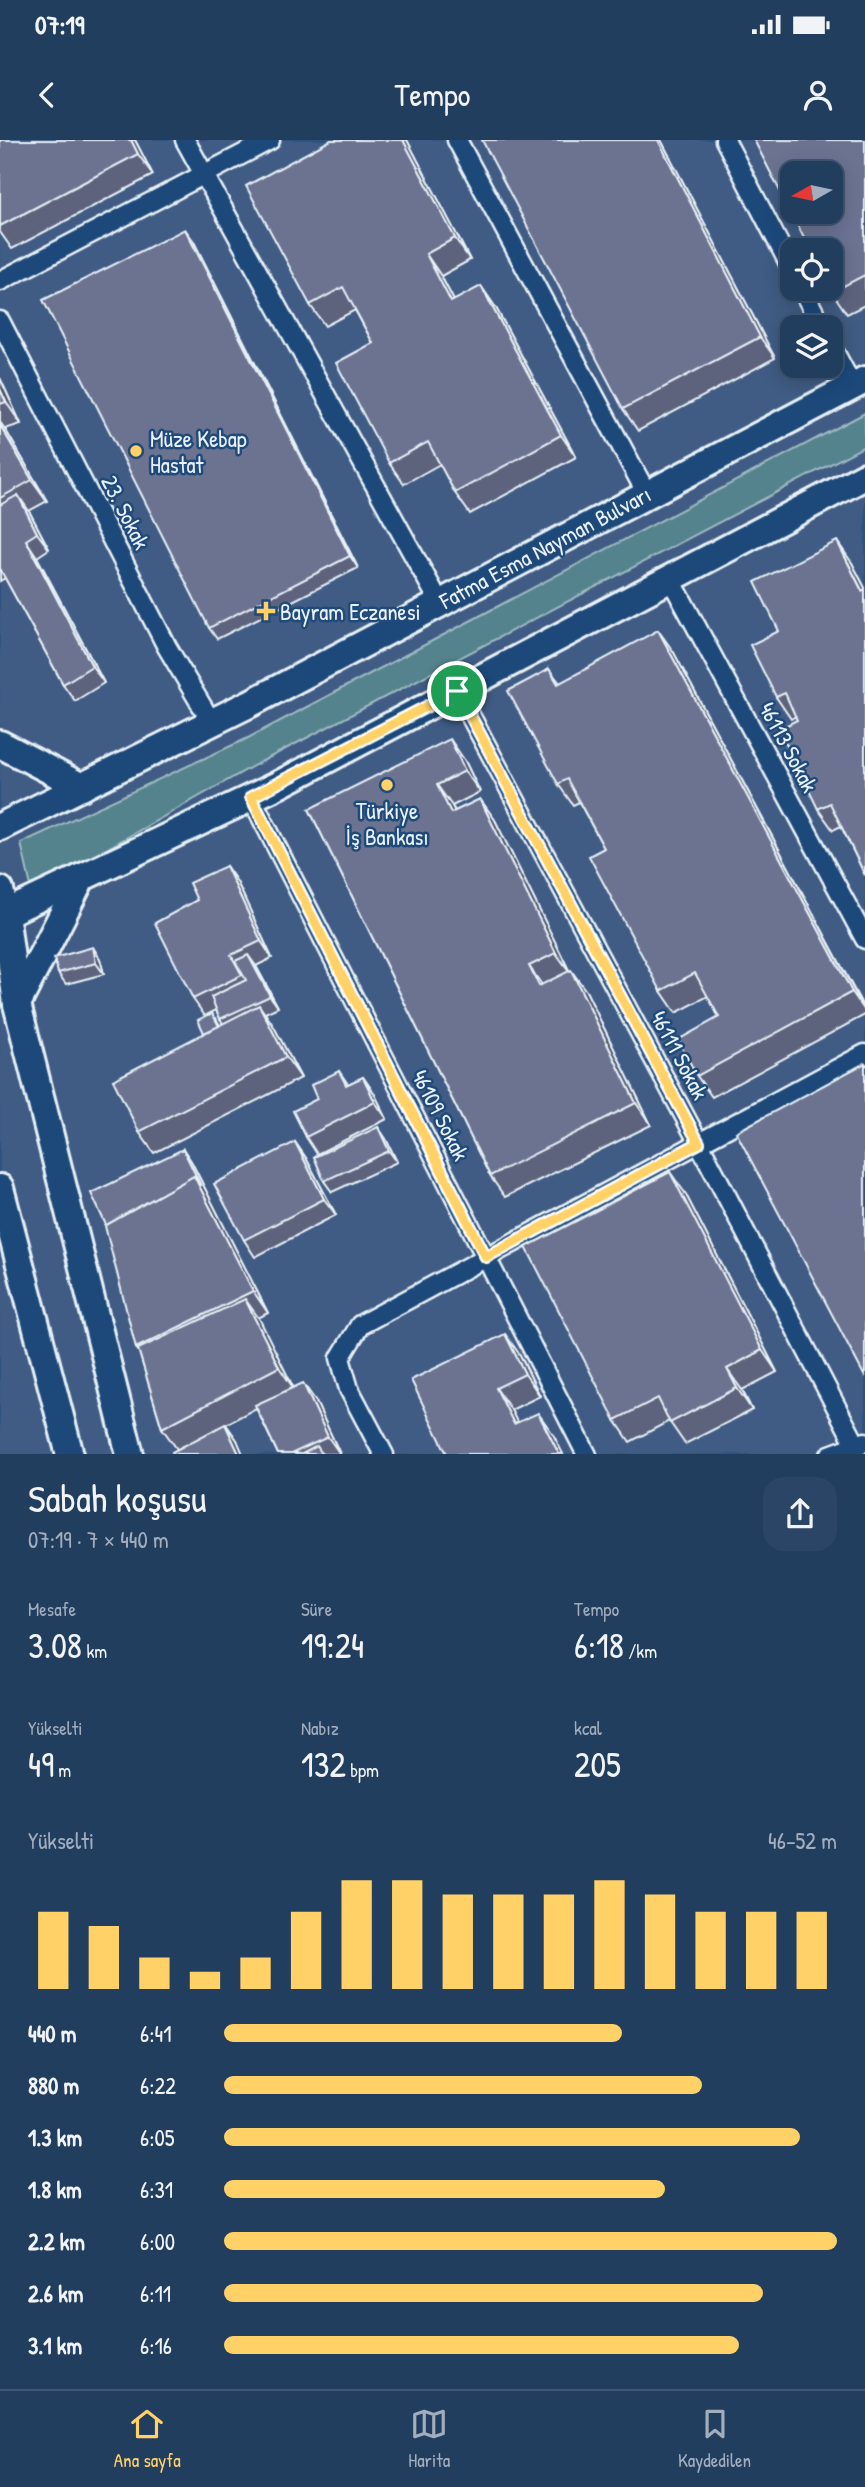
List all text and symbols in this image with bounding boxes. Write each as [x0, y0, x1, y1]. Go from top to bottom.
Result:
text: 07:19 [35, 7, 85, 42]
text: Tempo [394, 73, 471, 116]
icon: back [28, 76, 66, 114]
icon: person [799, 76, 837, 114]
north arrow [780, 161, 844, 224]
map controls [780, 161, 843, 378]
button: locate [780, 238, 843, 301]
button: layers [780, 315, 843, 378]
place label: Müze Kebap Hastat [150, 423, 247, 480]
marker: Müze Kebap Hastat [128, 443, 144, 459]
street label: 23. Sokak [94, 470, 158, 555]
street label: Fatma Esma Nayman Bulvarı [433, 478, 656, 616]
place label: Bayram Eczanesi [280, 596, 421, 627]
marker: Bayram Eczanesi [258, 603, 274, 619]
pin [427, 661, 487, 721]
icon: arrive [438, 672, 476, 710]
street label: 46113 Sokak [752, 696, 826, 798]
marker: Türkiye İş Bankası [379, 777, 395, 793]
place label: Türkiye İş Bankası [345, 795, 429, 852]
street label: 46111 Sokak [644, 1005, 716, 1105]
street label: 46109 Sokak [405, 1064, 477, 1166]
text: Sabah koşusu [28, 1472, 206, 1524]
button: share [763, 1477, 837, 1551]
text: 07:19 · 7 × 440 m [28, 1524, 169, 1555]
text: Mesafe [28, 1596, 76, 1622]
text: Süre [301, 1596, 332, 1622]
text: Tempo [574, 1596, 619, 1622]
text: 3.08 [28, 1622, 82, 1669]
text: 19:24 [301, 1622, 364, 1669]
text: 6:18 [574, 1622, 624, 1669]
text: km [82, 1638, 107, 1664]
text: /km [624, 1638, 657, 1664]
text: Yükselti [28, 1715, 83, 1741]
text: Nabız [301, 1715, 339, 1741]
text: kcal [574, 1715, 602, 1741]
text: 49 [28, 1741, 54, 1788]
text: 132 [301, 1741, 346, 1788]
text: 205 [574, 1741, 621, 1788]
text: m [54, 1757, 71, 1783]
text: bpm [346, 1757, 379, 1783]
text: Yükselti [28, 1825, 94, 1856]
text: 46–52 m [768, 1825, 837, 1856]
text: 440 m [28, 2018, 76, 2049]
text: 6:41 [140, 2018, 172, 2049]
text: 880 m [28, 2070, 79, 2101]
text: 6:22 [140, 2070, 176, 2101]
text: 1.3 km [28, 2122, 82, 2153]
text: 6:05 [140, 2122, 175, 2153]
text: 1.8 km [28, 2174, 82, 2205]
text: 6:31 [140, 2174, 173, 2205]
text: 2.2 km [28, 2226, 85, 2257]
text: 6:00 [140, 2226, 175, 2257]
text: 2.6 km [28, 2278, 83, 2309]
text: 6:11 [140, 2278, 171, 2309]
text: 3.1 km [28, 2330, 82, 2361]
text: 6:16 [140, 2330, 172, 2361]
tab: Ana sayfa [114, 2405, 181, 2473]
tab: Harita [408, 2405, 450, 2473]
tab: Kaydedilen [678, 2405, 751, 2473]

